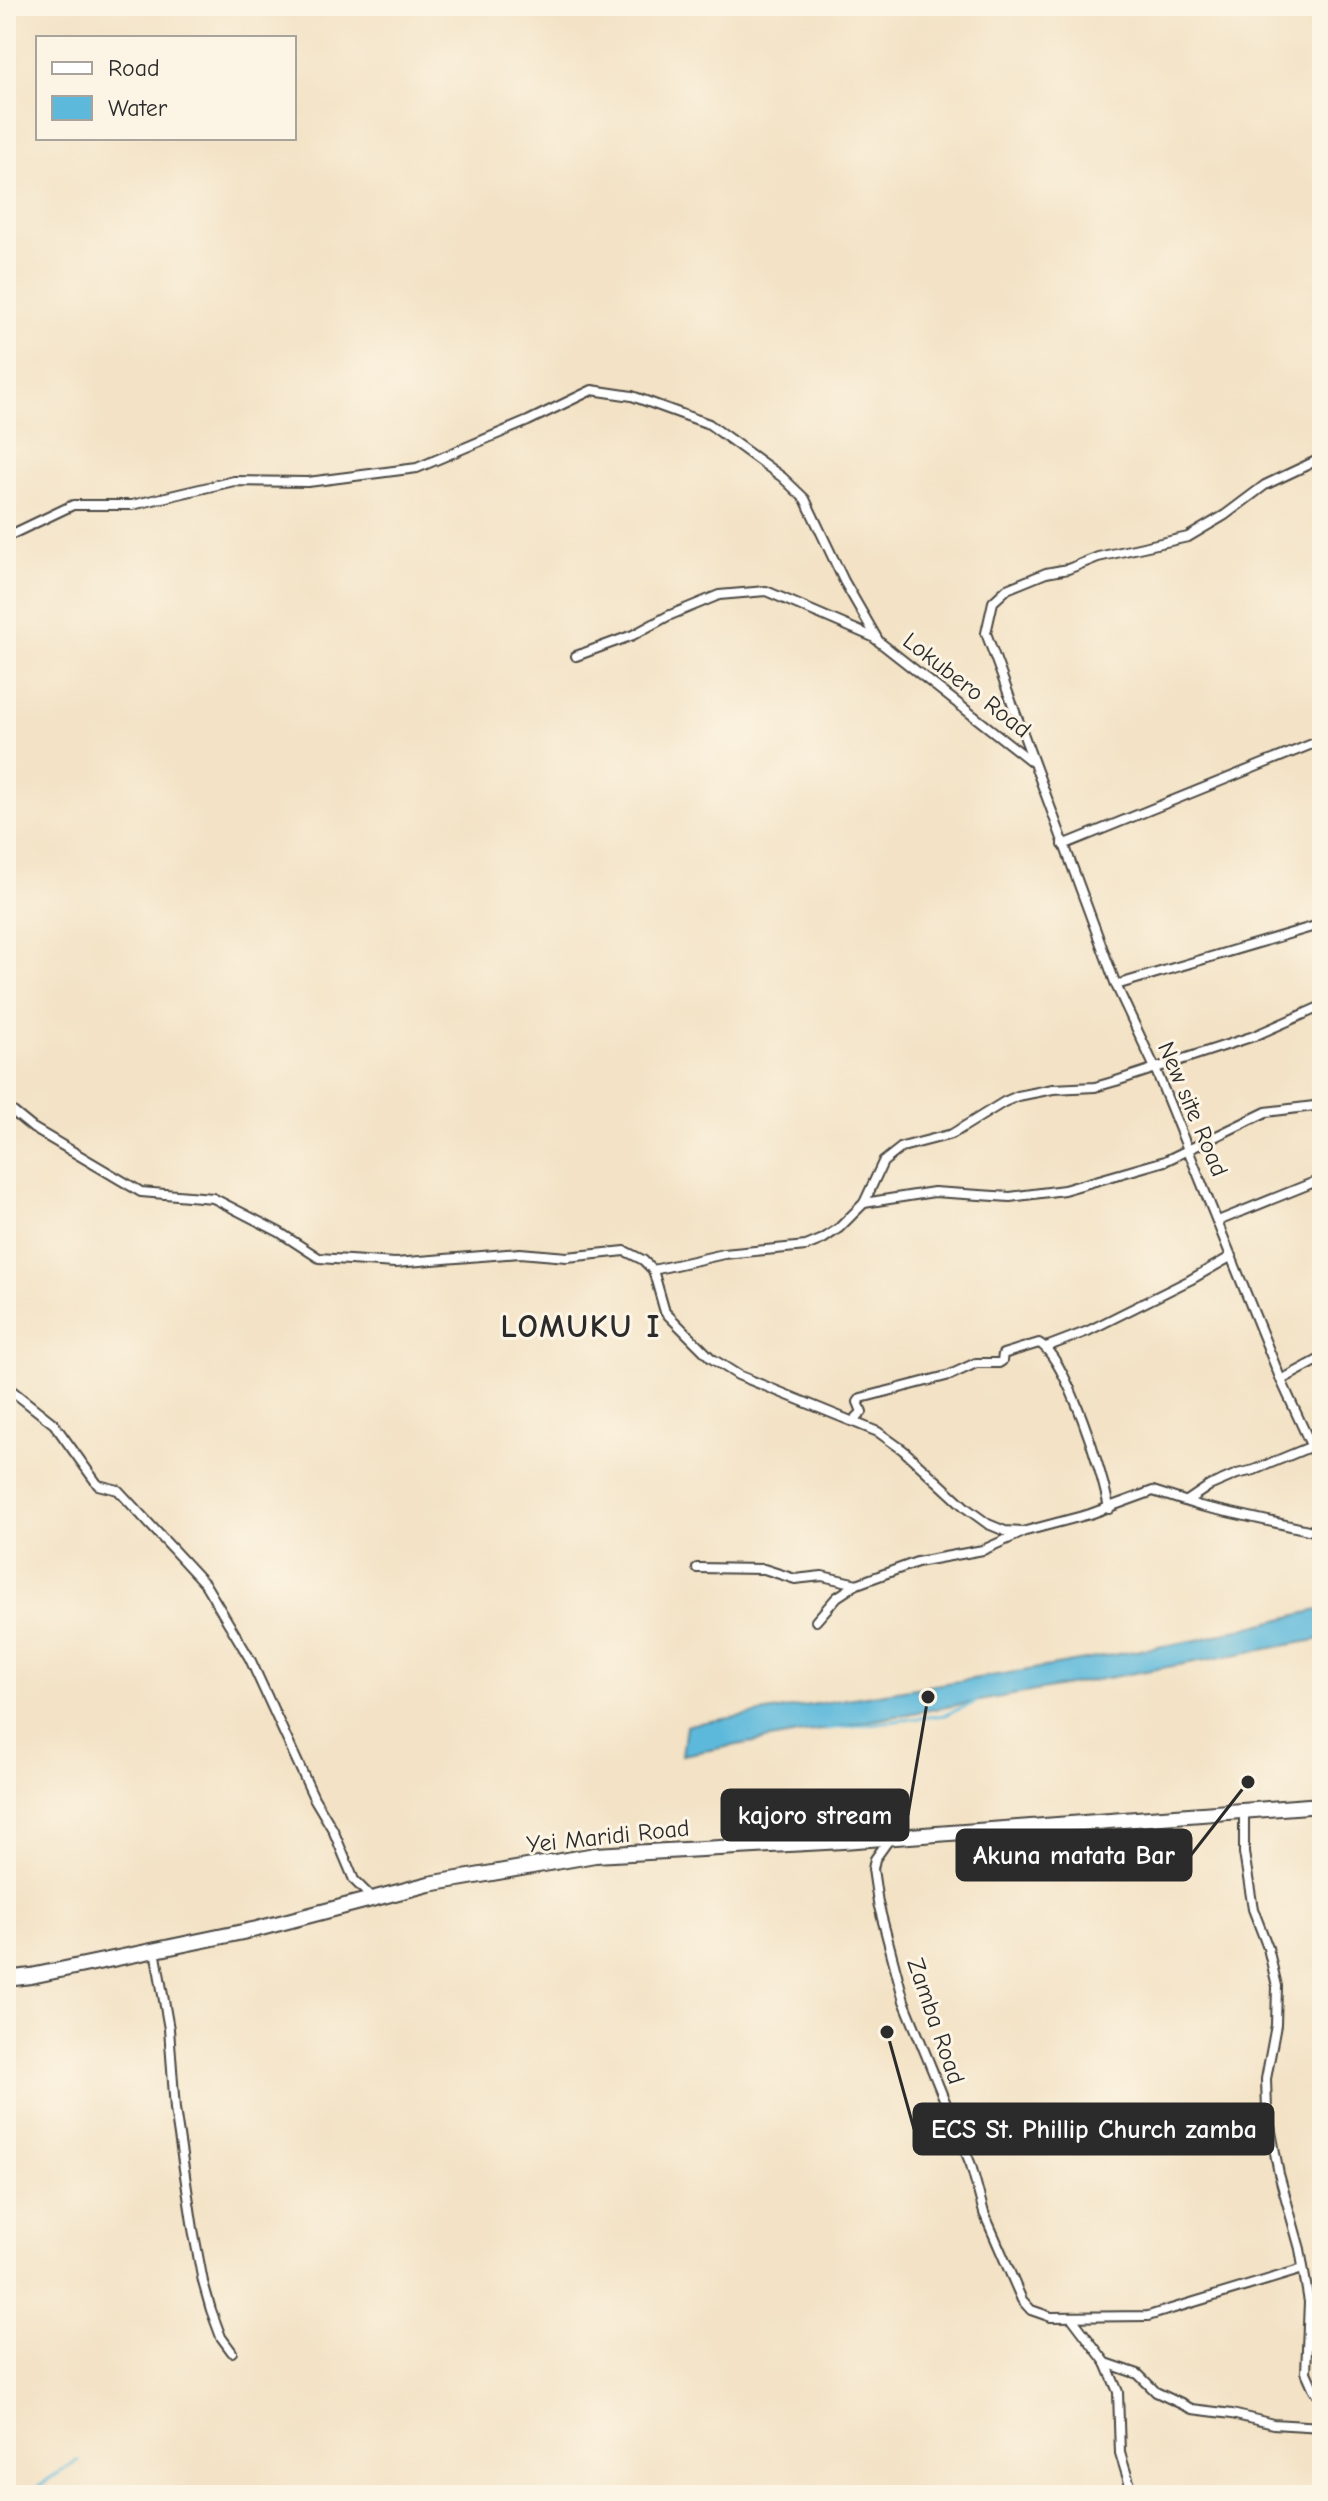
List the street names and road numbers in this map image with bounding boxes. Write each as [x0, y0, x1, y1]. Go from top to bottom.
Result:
street label: Lokubero Road [897, 626, 1037, 744]
street label: New site Road [1152, 1037, 1234, 1181]
street label: Yei Maridi Road [525, 1814, 691, 1858]
street label: Zamba Road [901, 1954, 971, 2088]

